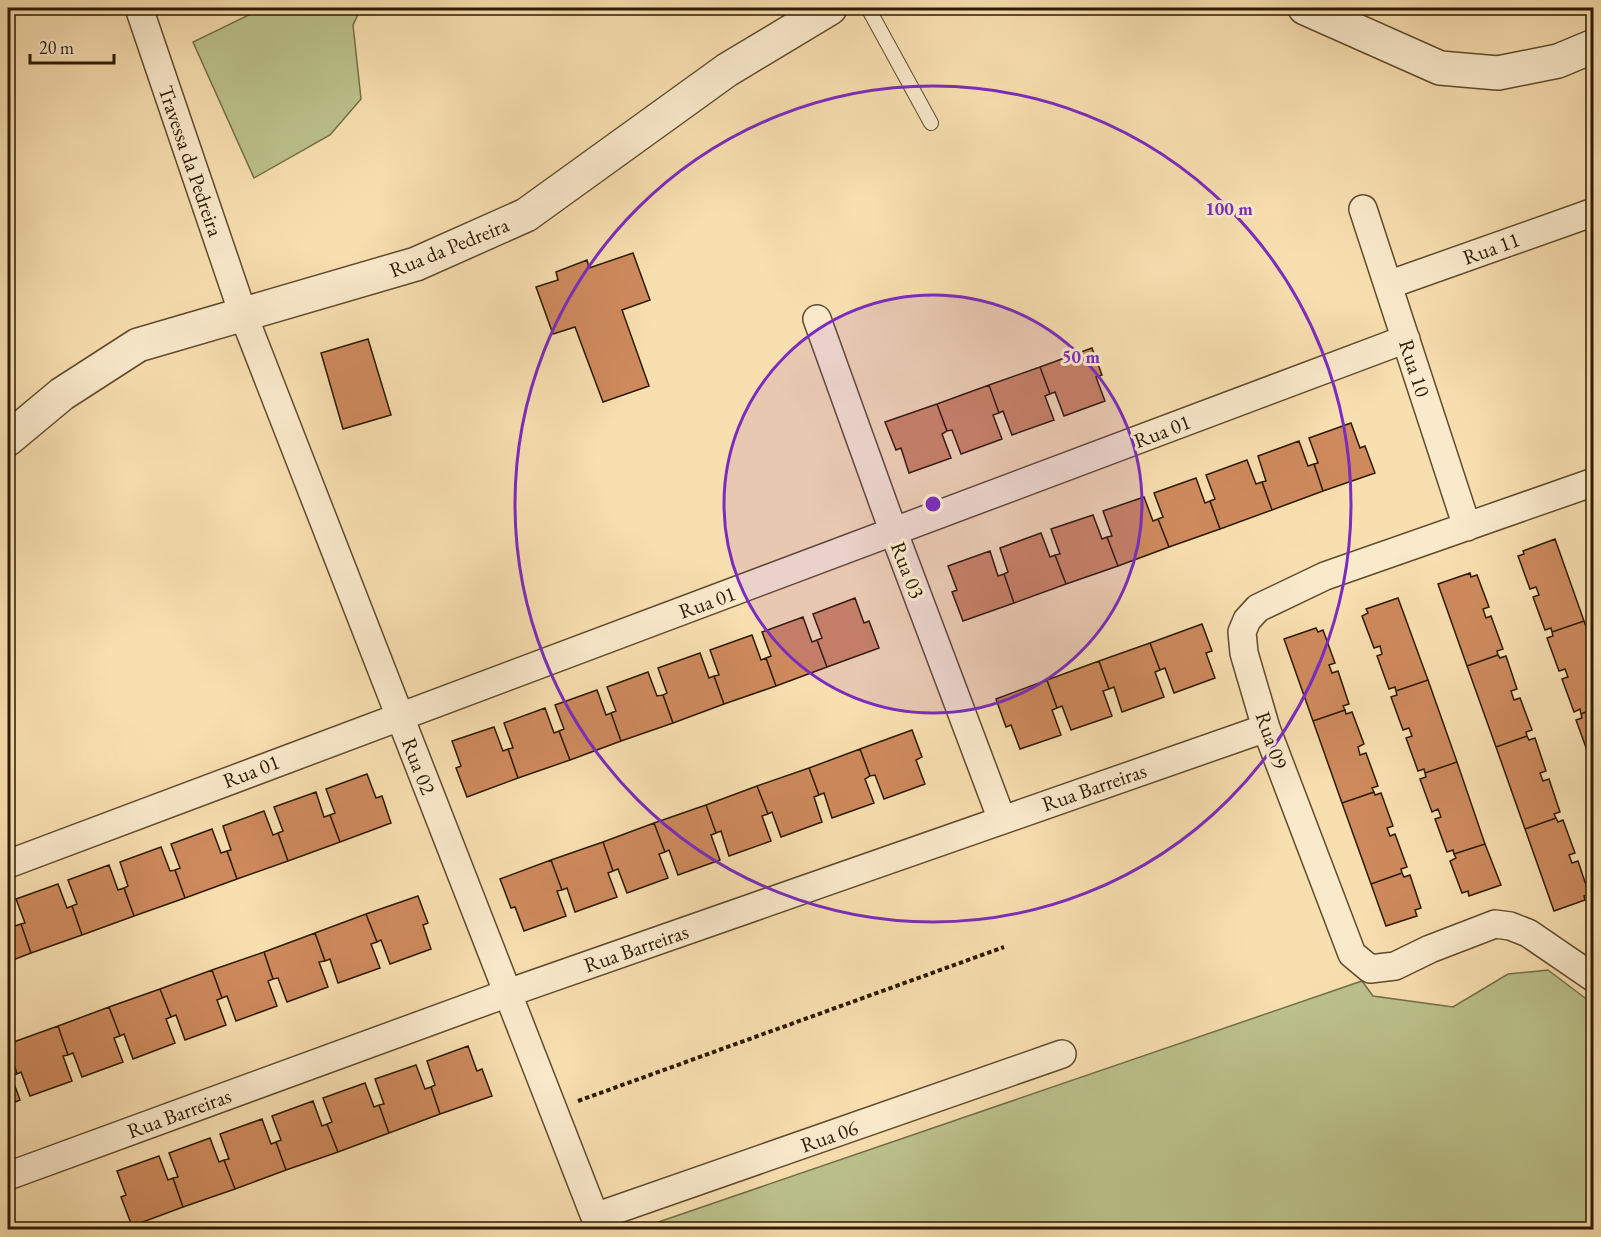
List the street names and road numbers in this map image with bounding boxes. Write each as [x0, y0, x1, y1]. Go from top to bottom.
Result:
street label: Travessa da Pedreira [153, 82, 230, 241]
street label: Rua da Pedreira [385, 211, 513, 283]
street label: Rua 11 [1459, 225, 1523, 271]
street label: Rua 10 [1393, 336, 1437, 400]
street label: Rua 01 [1130, 408, 1194, 454]
street label: Rua 03 [885, 538, 931, 602]
street label: Rua 01 [675, 579, 739, 625]
street label: Rua 09 [1250, 708, 1294, 772]
street label: Rua 02 [396, 734, 442, 798]
street label: Rua 01 [219, 748, 283, 794]
street label: Rua Barreiras [1038, 756, 1150, 817]
street label: Rua Barreiras [580, 917, 692, 978]
street label: Rua Barreiras [123, 1082, 235, 1144]
street label: Rua 06 [797, 1114, 861, 1158]

